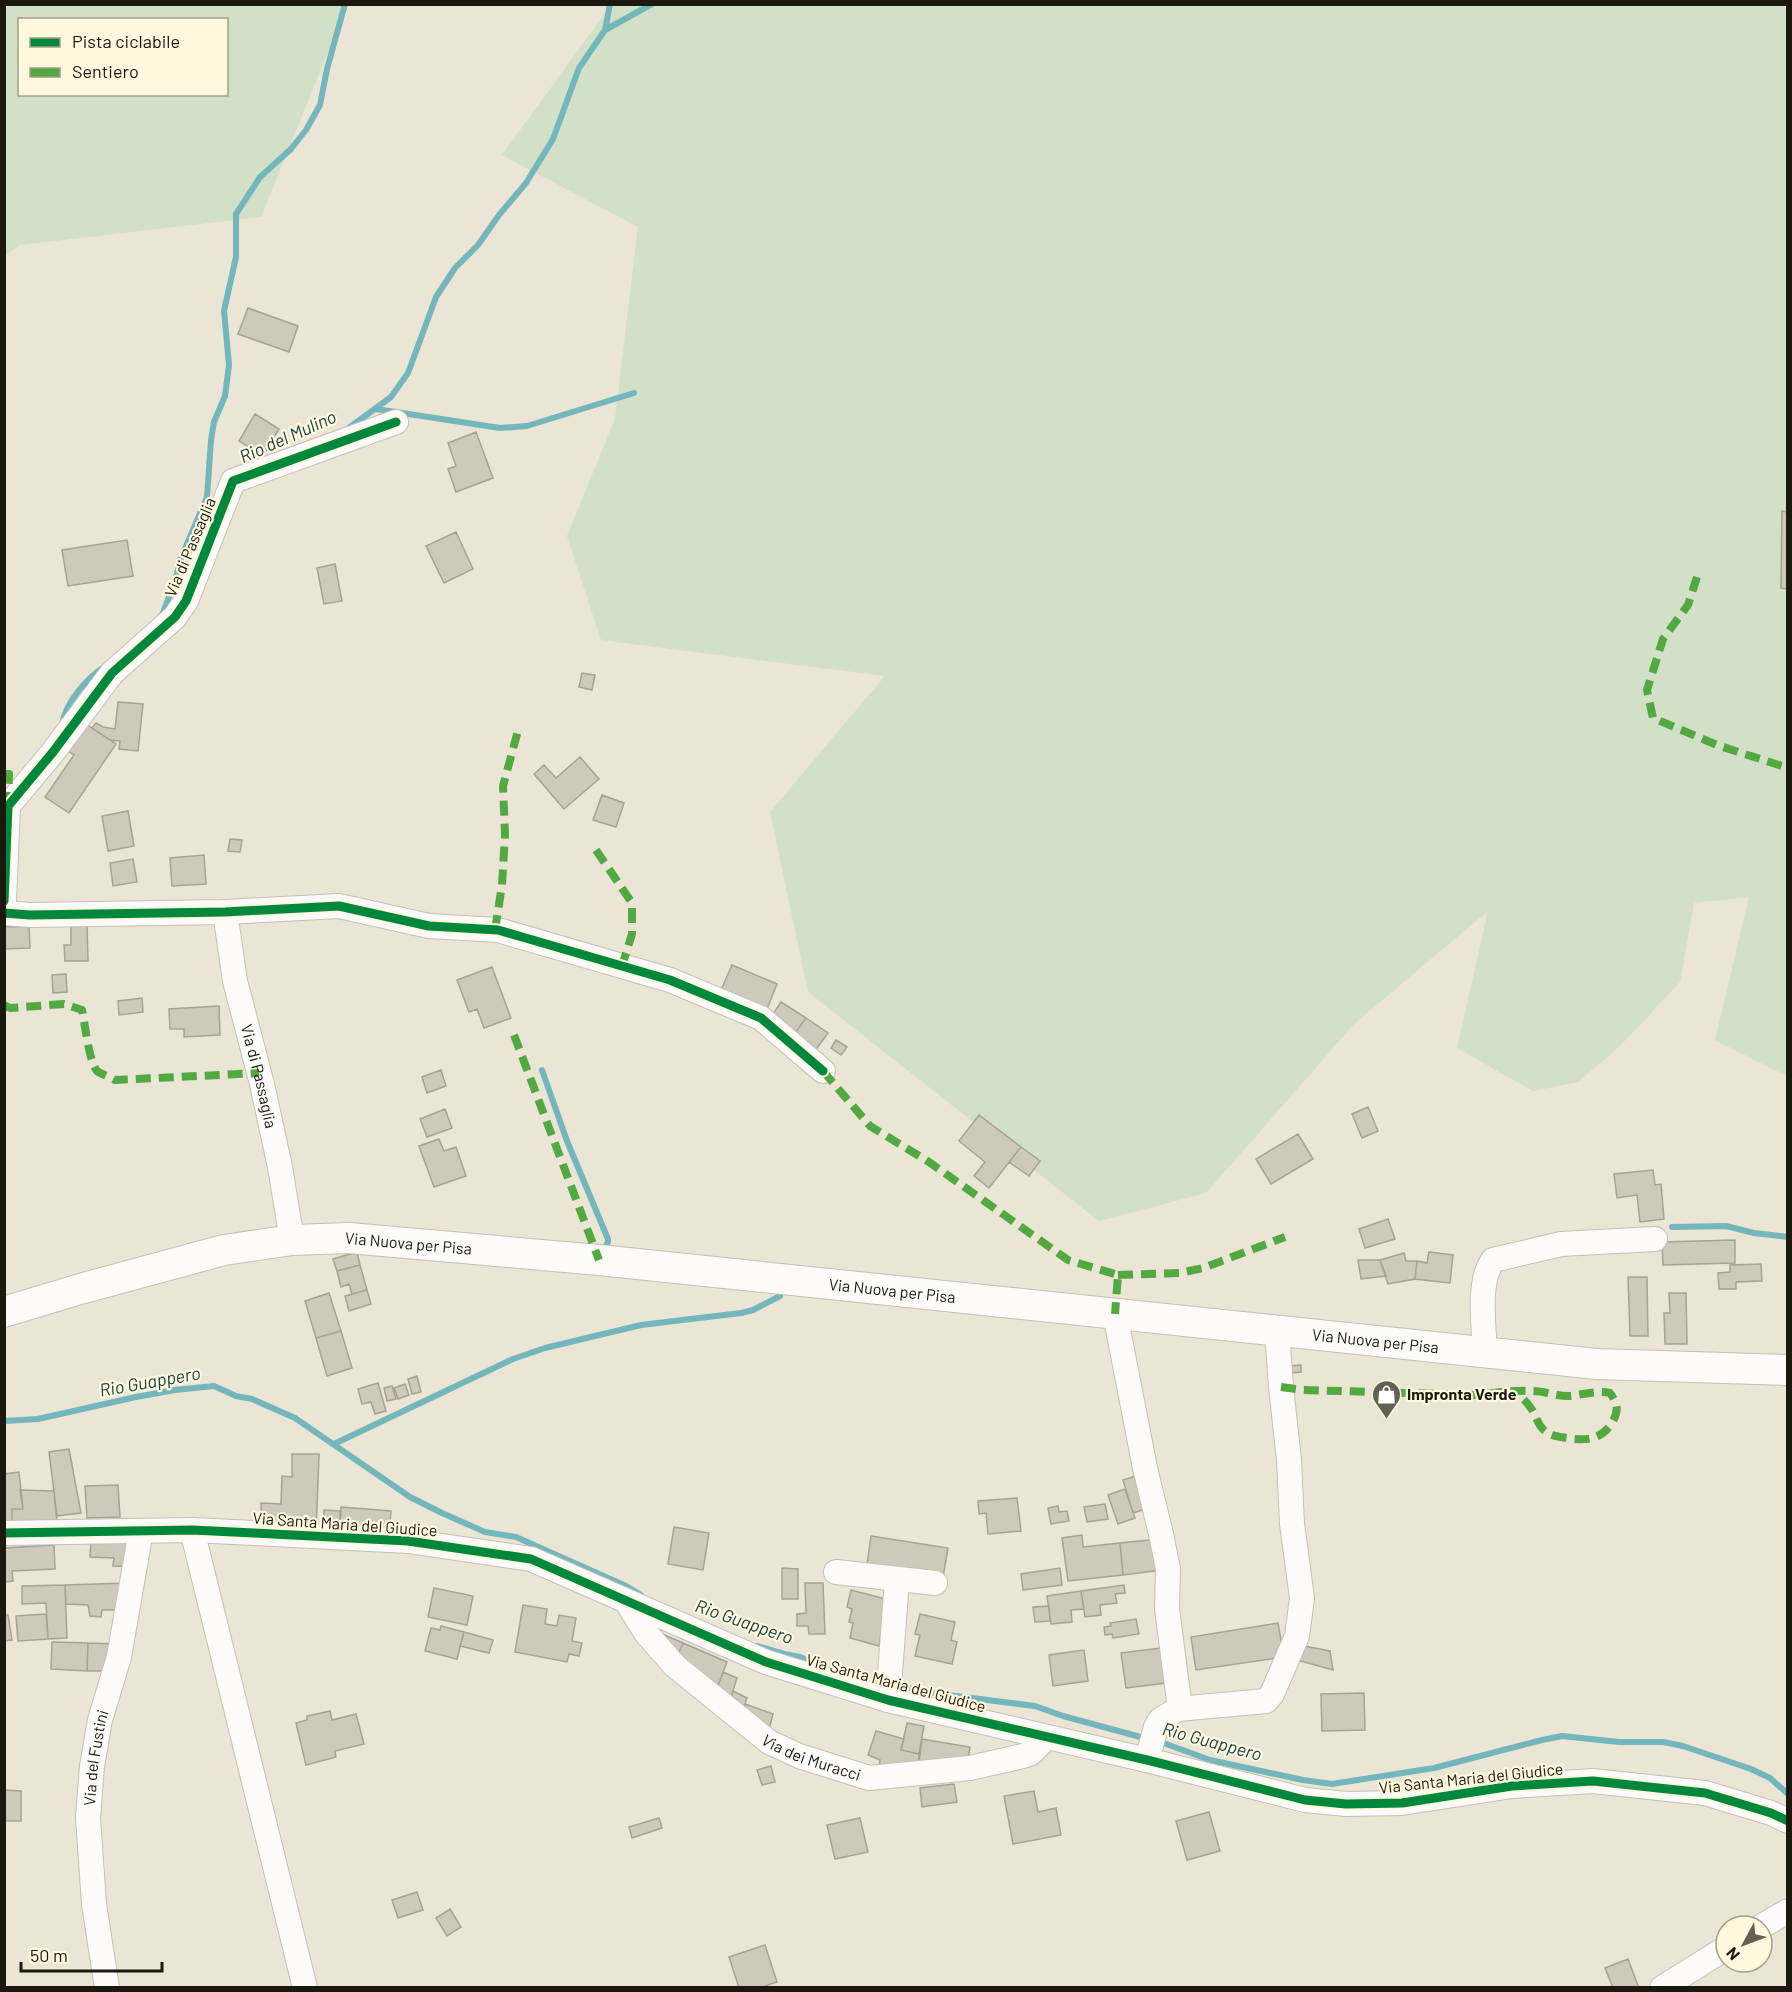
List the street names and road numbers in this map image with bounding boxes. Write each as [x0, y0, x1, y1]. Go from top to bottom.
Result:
street label: Via di Passaglia [160, 494, 219, 599]
street label: Via di Passaglia [238, 1022, 281, 1130]
street label: Via Nuova per Pisa [344, 1228, 473, 1258]
street label: Via Nuova per Pisa [828, 1274, 956, 1306]
street label: Via Nuova per Pisa [1311, 1324, 1440, 1356]
street label: Via Santa Maria del Giudice [252, 1508, 438, 1539]
street label: Via Santa Maria del Giudice [804, 1649, 988, 1716]
street label: Via del Fustini [79, 1707, 112, 1806]
street label: Via dei Muracci [758, 1730, 863, 1784]
street label: Via Santa Maria del Giudice [1378, 1758, 1564, 1797]

